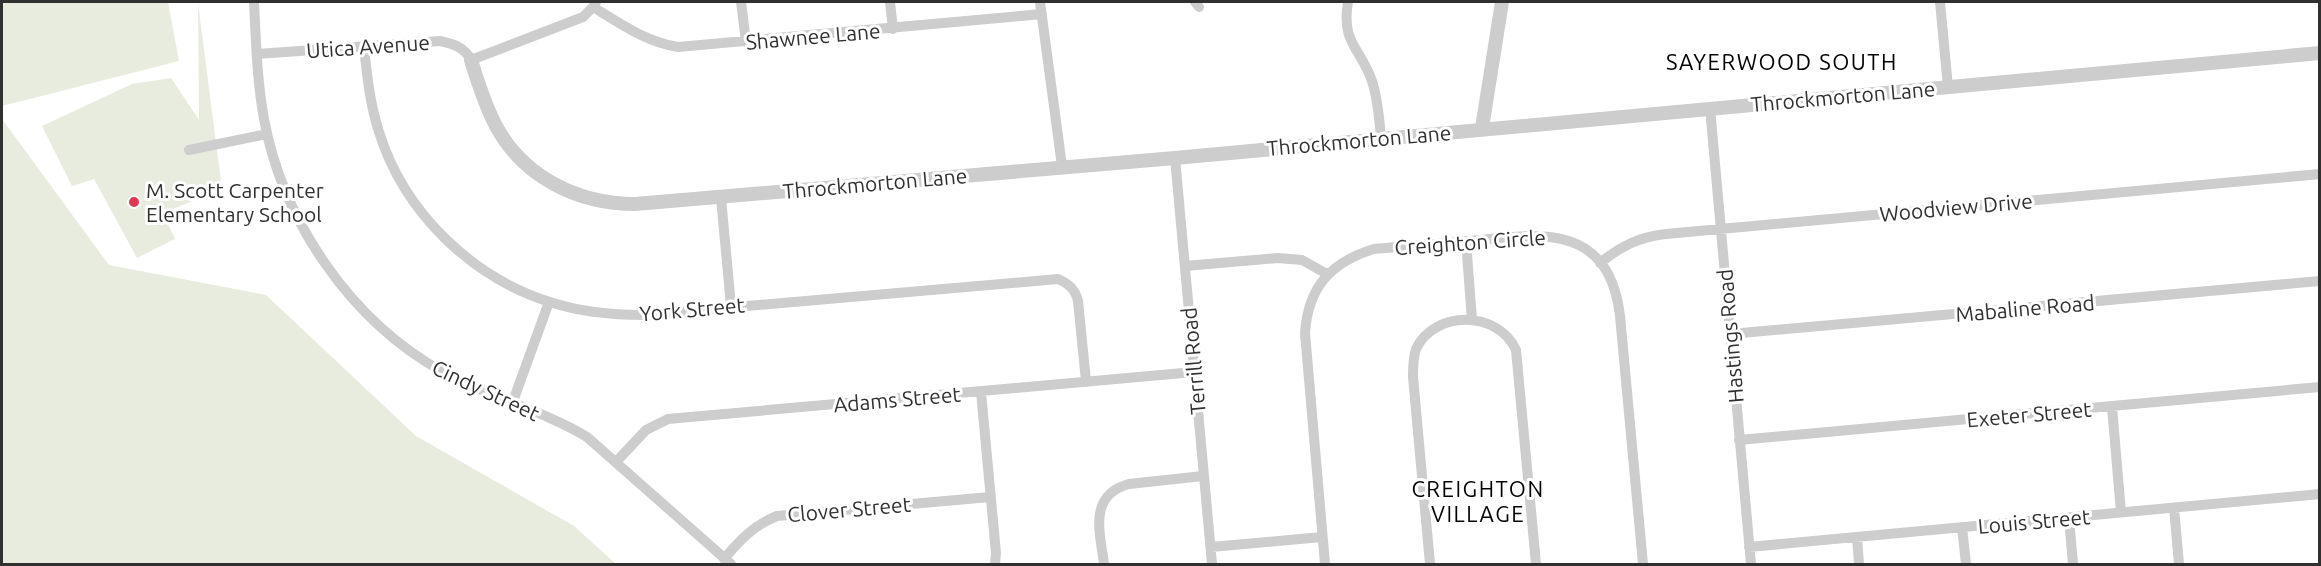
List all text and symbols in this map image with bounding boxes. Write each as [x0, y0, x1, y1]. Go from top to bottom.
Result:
street label: Shawnee Lane [745, 18, 881, 54]
street label: Utica Avenue [305, 30, 431, 62]
district label: SAYERWOOD SOUTH [1666, 49, 1898, 74]
street label: Throckmorton Lane [1750, 76, 1936, 116]
street label: Throckmorton Lane [1266, 120, 1452, 160]
street label: Throckmorton Lane [782, 163, 968, 203]
place label: M. Scott Carpenter Elementary School [146, 178, 324, 226]
street label: Woodview Drive [1878, 188, 2034, 226]
marker: M. Scott Carpenter Elementary School [127, 195, 141, 209]
street label: Creighton Circle [1394, 225, 1546, 259]
street label: Hastings Road [1712, 268, 1748, 404]
street label: Mabaline Road [1954, 290, 2096, 326]
street label: York Street [638, 292, 746, 326]
street label: Terrill Road [1176, 306, 1210, 416]
street label: Cindy Street [428, 355, 544, 425]
street label: Adams Street [833, 381, 961, 417]
street label: Exeter Street [1966, 397, 2092, 431]
district label: CREIGHTON VILLAGE [1411, 476, 1545, 526]
street label: Clover Street [786, 492, 912, 526]
street label: Louis Street [1977, 504, 2091, 538]

